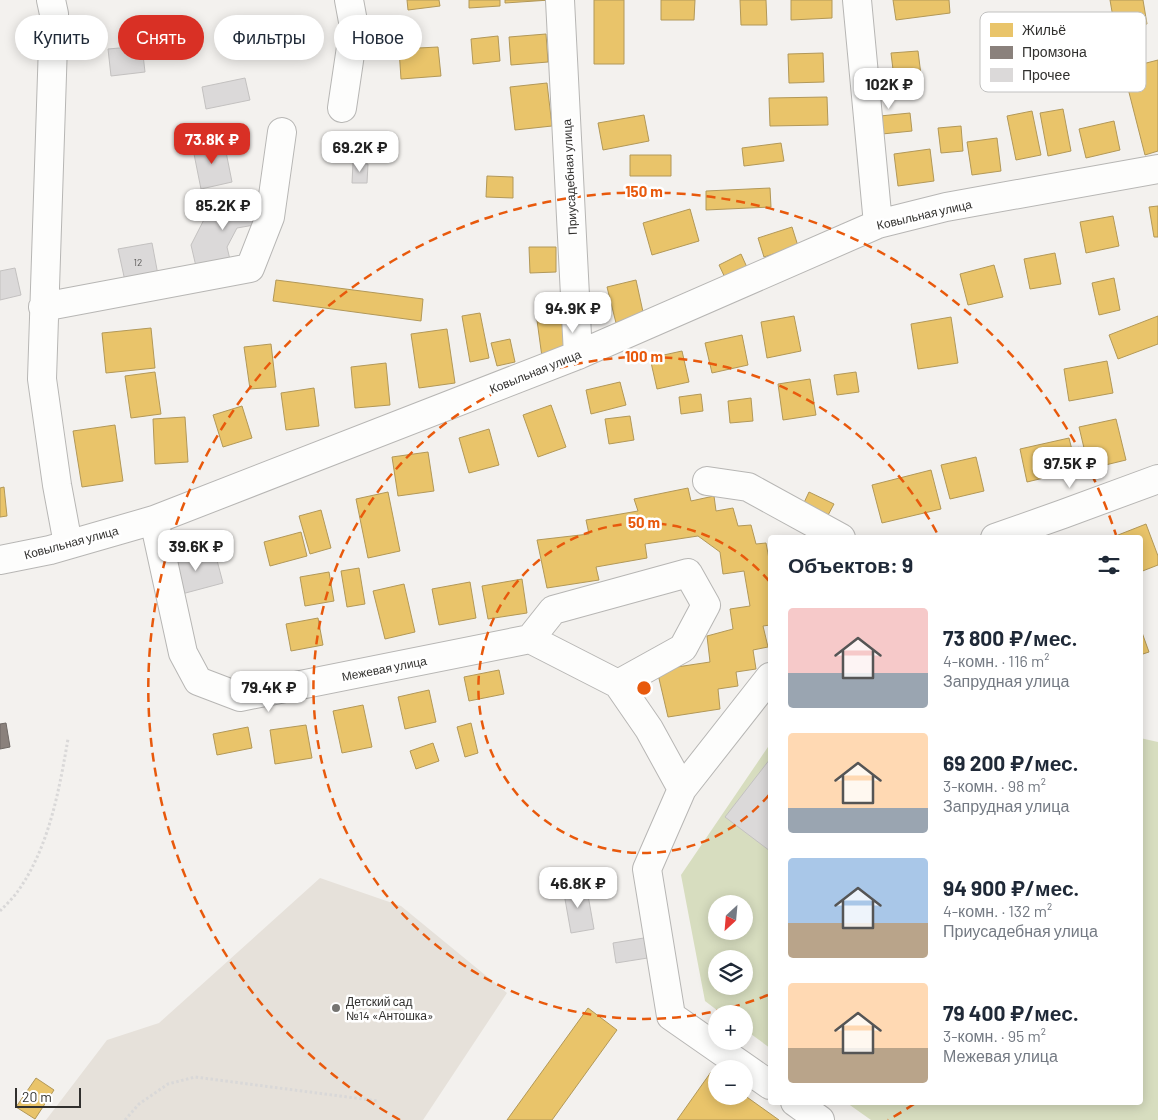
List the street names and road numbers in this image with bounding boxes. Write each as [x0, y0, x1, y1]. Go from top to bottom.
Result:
street label: Приусадебная улица [559, 118, 580, 235]
street label: Ковыльная улица [875, 196, 973, 233]
street label: Ковыльная улица [487, 346, 583, 397]
street label: Ковыльная улица [22, 523, 120, 562]
street label: Межевая улица [340, 653, 428, 684]

